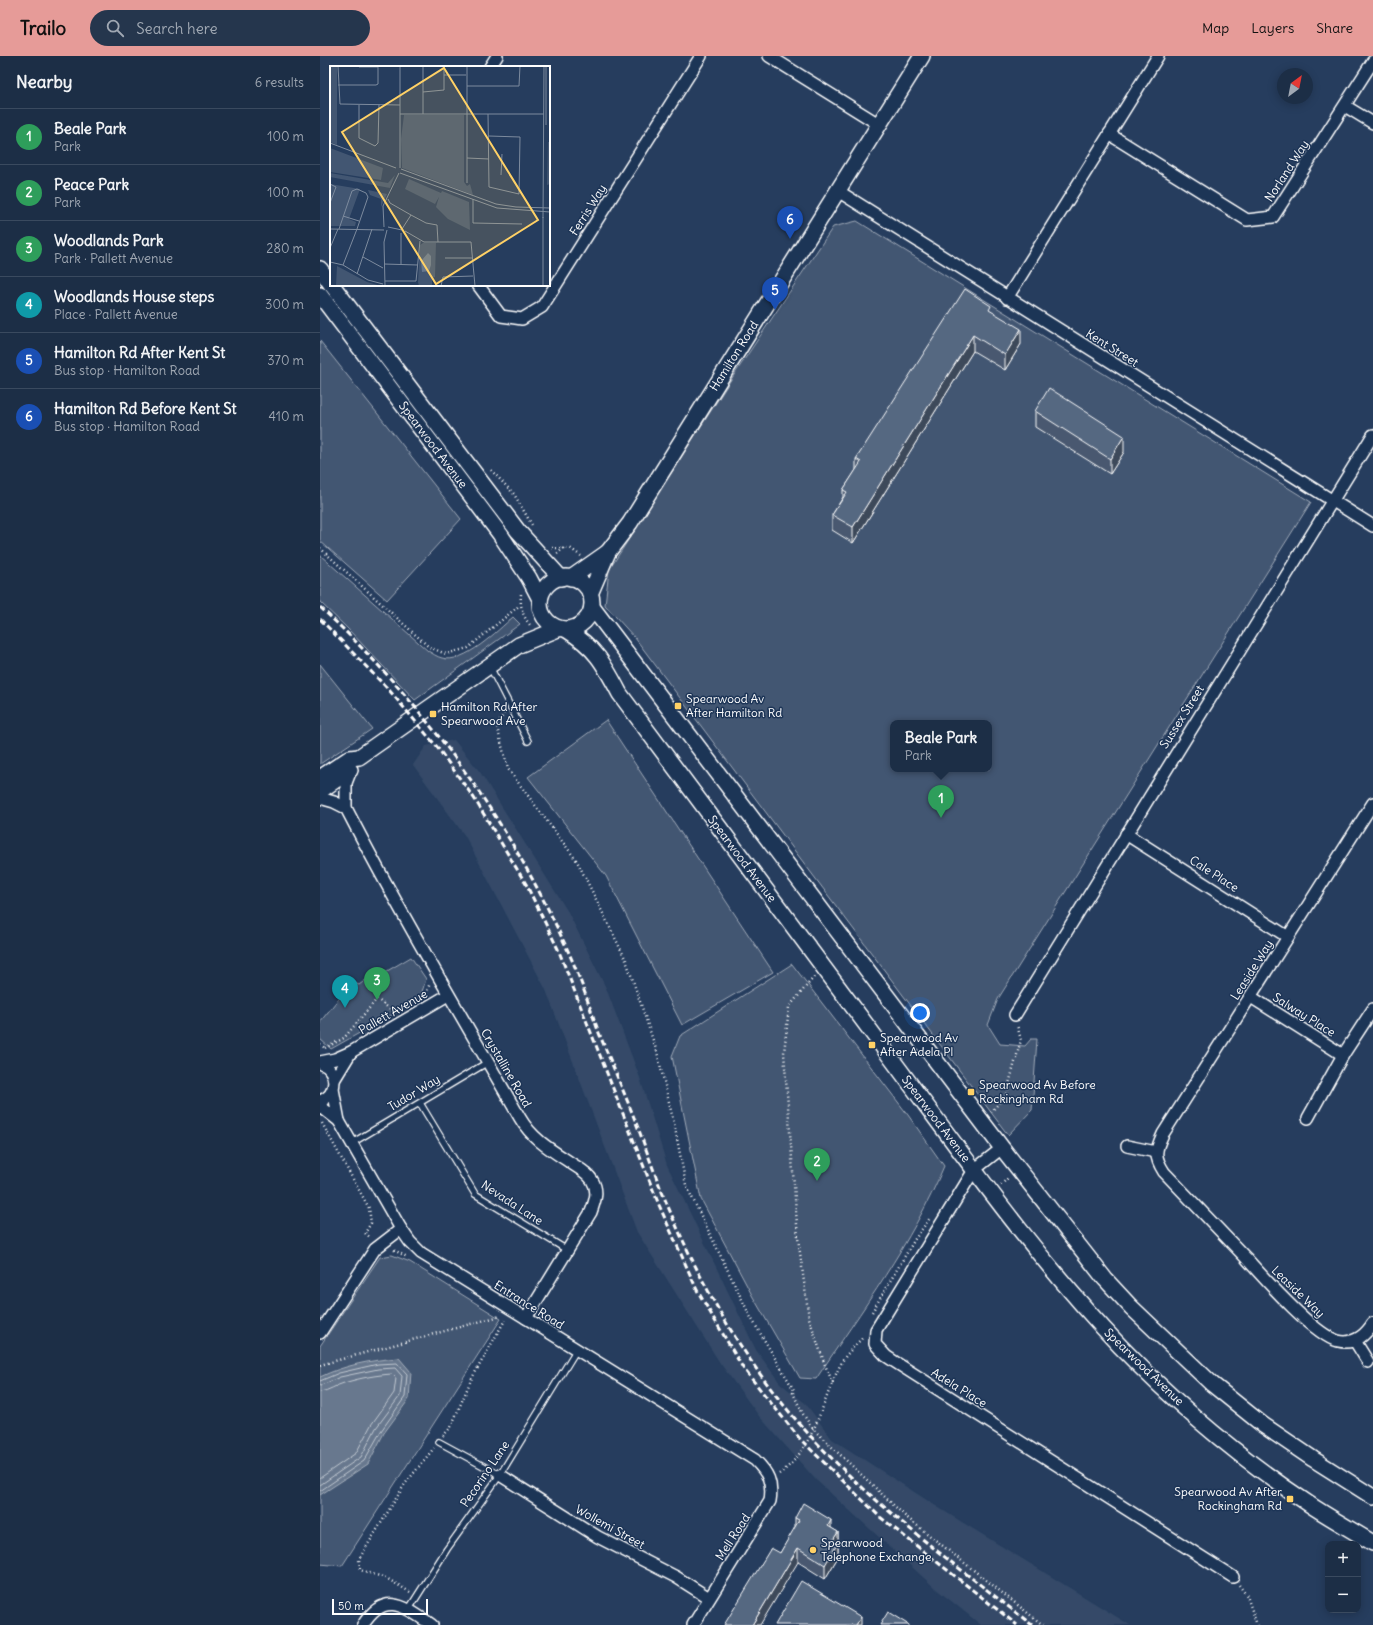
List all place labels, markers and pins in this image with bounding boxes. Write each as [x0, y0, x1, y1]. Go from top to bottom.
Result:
pin: 6 [777, 206, 803, 239]
pin: 5 [762, 277, 788, 310]
place label: Spearwood Av After Hamilton Rd [686, 691, 782, 720]
place label: Hamilton Rd After Spearwood Ave [441, 699, 537, 728]
marker: Spearwood Av After Hamilton Rd [673, 701, 683, 711]
marker: Hamilton Rd After Spearwood Ave [428, 709, 438, 719]
pin: 1 [928, 785, 954, 818]
pin: 3 [364, 967, 390, 1000]
pin: 4 [332, 975, 358, 1008]
place label: Spearwood Av After Adela Pl [880, 1030, 958, 1059]
marker: Spearwood Av After Adela Pl [867, 1040, 877, 1050]
place label: Spearwood Av Before Rockingham Rd [979, 1077, 1096, 1106]
marker: Spearwood Av Before Rockingham Rd [966, 1087, 976, 1097]
pin: 2 [804, 1148, 830, 1181]
place label: Spearwood Av After Rockingham Rd [1174, 1484, 1282, 1513]
marker: Spearwood Av After Rockingham Rd [1285, 1494, 1295, 1504]
place label: Spearwood Telephone Exchange [821, 1535, 932, 1564]
marker: Spearwood Telephone Exchange [808, 1545, 818, 1555]

